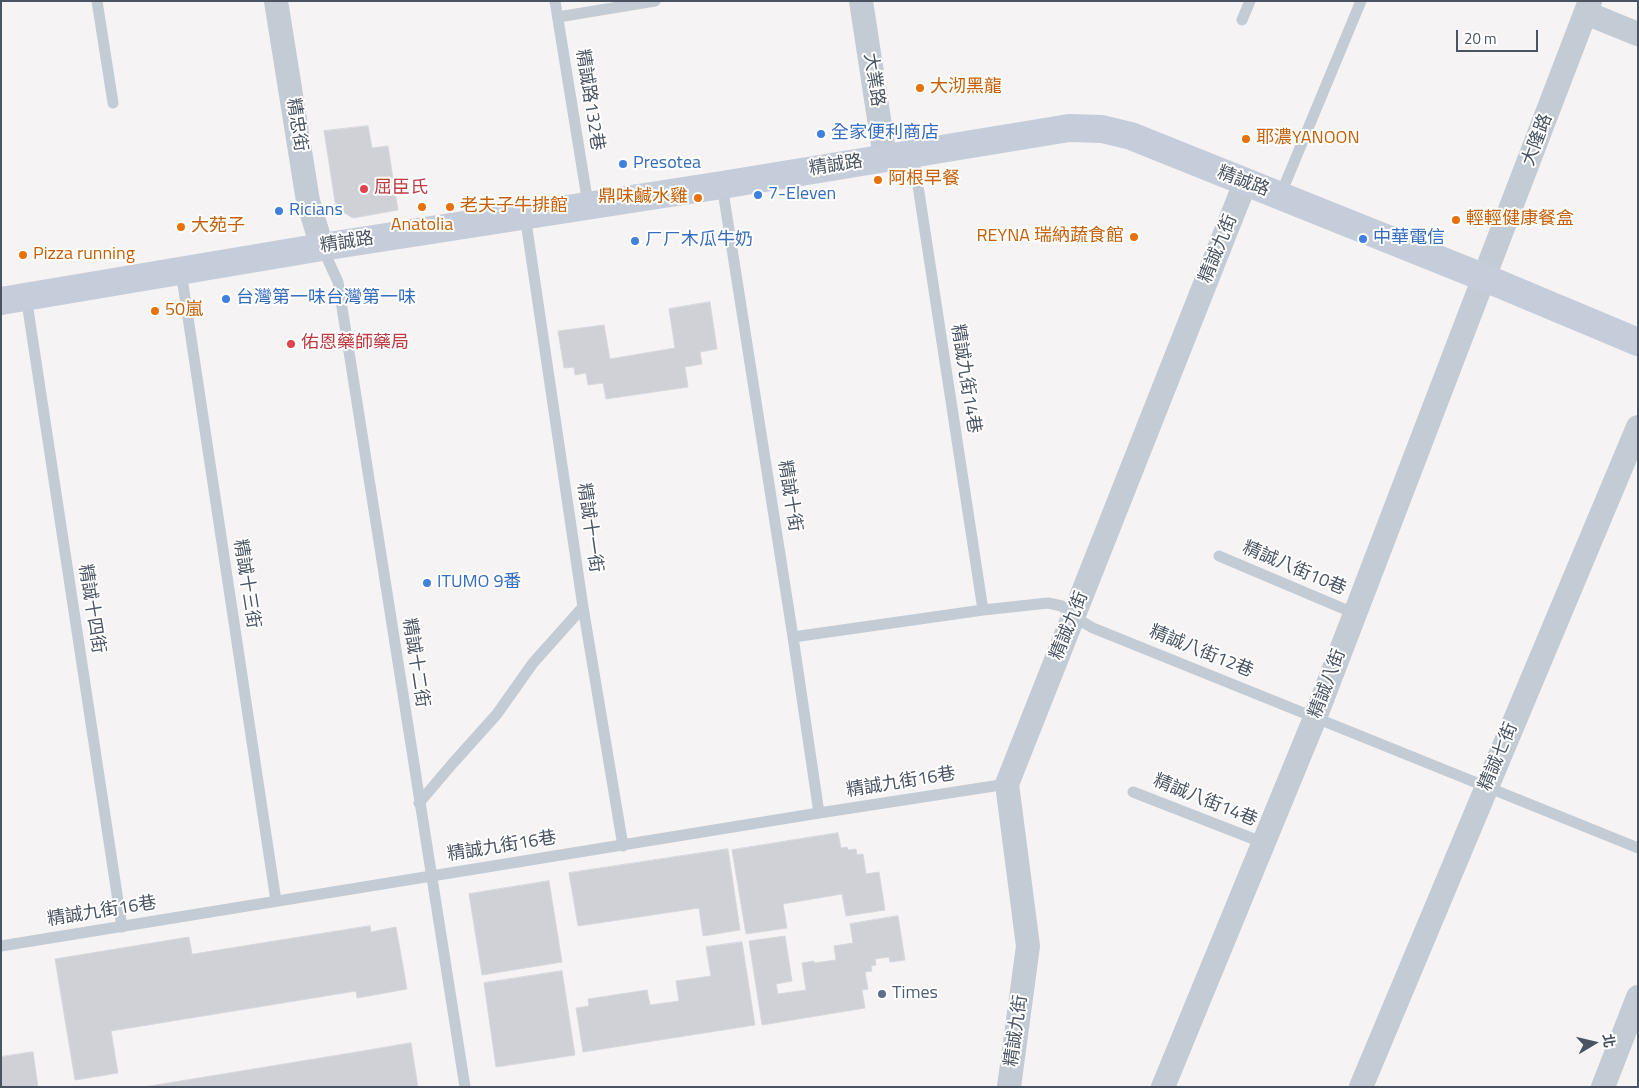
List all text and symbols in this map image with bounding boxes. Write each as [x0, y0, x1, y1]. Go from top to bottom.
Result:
scale bar [1459, 20, 1542, 52]
text: 20 m [1464, 27, 1497, 50]
street label: 精誠路132巷 [570, 48, 608, 152]
street label: 大業路 [858, 52, 888, 108]
place label: 大沏黑龍 [930, 77, 1002, 99]
marker: 大沏黑龍 [914, 82, 926, 94]
street label: 精忠街 [281, 97, 311, 153]
street label: 大隆路 [1518, 111, 1558, 169]
place label: 全家便利商店 [831, 123, 939, 145]
marker: 全家便利商店 [815, 128, 827, 140]
place label: 耶濃YANOON [1256, 128, 1360, 150]
marker: 耶濃YANOON [1240, 133, 1252, 145]
street label: 精誠路 [808, 151, 864, 181]
place label: Presotea [633, 153, 701, 175]
marker: Presotea [617, 158, 629, 170]
street label: 精誠路 [1214, 162, 1272, 202]
place label: 阿根早餐 [888, 169, 960, 191]
marker: 阿根早餐 [872, 174, 884, 186]
place label: 屈臣氏 [374, 178, 428, 200]
marker: 屈臣氏 [358, 183, 370, 195]
place label: 7-Eleven [768, 184, 836, 206]
place label: 鼎味鹹水雞 [598, 187, 688, 209]
marker: 7-Eleven [752, 189, 764, 201]
marker: 鼎味鹹水雞 [692, 192, 704, 204]
place label: 老夫子牛排館 [460, 196, 568, 218]
place label: Ricians [289, 200, 343, 222]
marker: Anatolia [416, 201, 428, 213]
marker: 老夫子牛排館 [444, 201, 456, 213]
marker: Ricians [273, 205, 285, 217]
place label: 輕輕健康餐盒 [1466, 209, 1574, 231]
street label: 精誠九街 [1196, 212, 1242, 286]
marker: 輕輕健康餐盒 [1450, 214, 1462, 226]
place label: Anatolia [391, 215, 453, 237]
place label: 大苑子 [191, 216, 245, 238]
marker: 大苑子 [175, 221, 187, 233]
place label: REYNA 瑞納蔬食館 [976, 226, 1124, 248]
street label: 精誠路 [319, 228, 375, 258]
place label: 中華電信 [1373, 228, 1445, 250]
place label: ㄏㄏ木瓜牛奶 [645, 230, 753, 252]
marker: REYNA 瑞納蔬食館 [1128, 231, 1140, 243]
marker: 中華電信 [1357, 233, 1369, 245]
marker: ㄏㄏ木瓜牛奶 [629, 235, 641, 247]
place label: Pizza running [33, 244, 135, 266]
marker: Pizza running [17, 249, 29, 261]
place label: 台灣第一味台灣第一味 [236, 288, 416, 310]
marker: 台灣第一味台灣第一味 [220, 293, 232, 305]
place label: 50嵐 [165, 300, 203, 322]
marker: 50嵐 [149, 305, 161, 317]
street label: 精誠九街14巷 [946, 323, 984, 435]
place label: 佑恩藥師藥局 [301, 333, 409, 355]
marker: 佑恩藥師藥局 [285, 338, 297, 350]
street label: 精誠十街 [773, 459, 805, 533]
street label: 精誠十一街 [572, 482, 606, 574]
street label: 精誠十三街 [228, 538, 264, 630]
street label: 精誠八街10巷 [1239, 538, 1349, 600]
street label: 精誠十四街 [73, 563, 109, 655]
place label: ITUMO 9番 [437, 572, 522, 594]
marker: ITUMO 9番 [421, 577, 433, 589]
street label: 精誠九街 [1047, 589, 1093, 663]
street label: 精誠十二街 [397, 617, 433, 709]
street label: 精誠八街12巷 [1146, 621, 1256, 683]
street label: 精誠八街 [1305, 647, 1351, 721]
street label: 精誠七街 [1475, 720, 1523, 794]
street label: 精誠九街16巷 [845, 764, 957, 802]
street label: 精誠八街14巷 [1150, 770, 1260, 832]
street label: 精誠九街16巷 [446, 828, 558, 866]
street label: 精誠九街16巷 [46, 893, 158, 931]
place label: Times [892, 983, 938, 1005]
marker: Times [876, 988, 888, 1000]
street label: 精誠九街 [1001, 994, 1033, 1068]
north arrow [1569, 1018, 1619, 1068]
text: 北 [1598, 1032, 1621, 1049]

